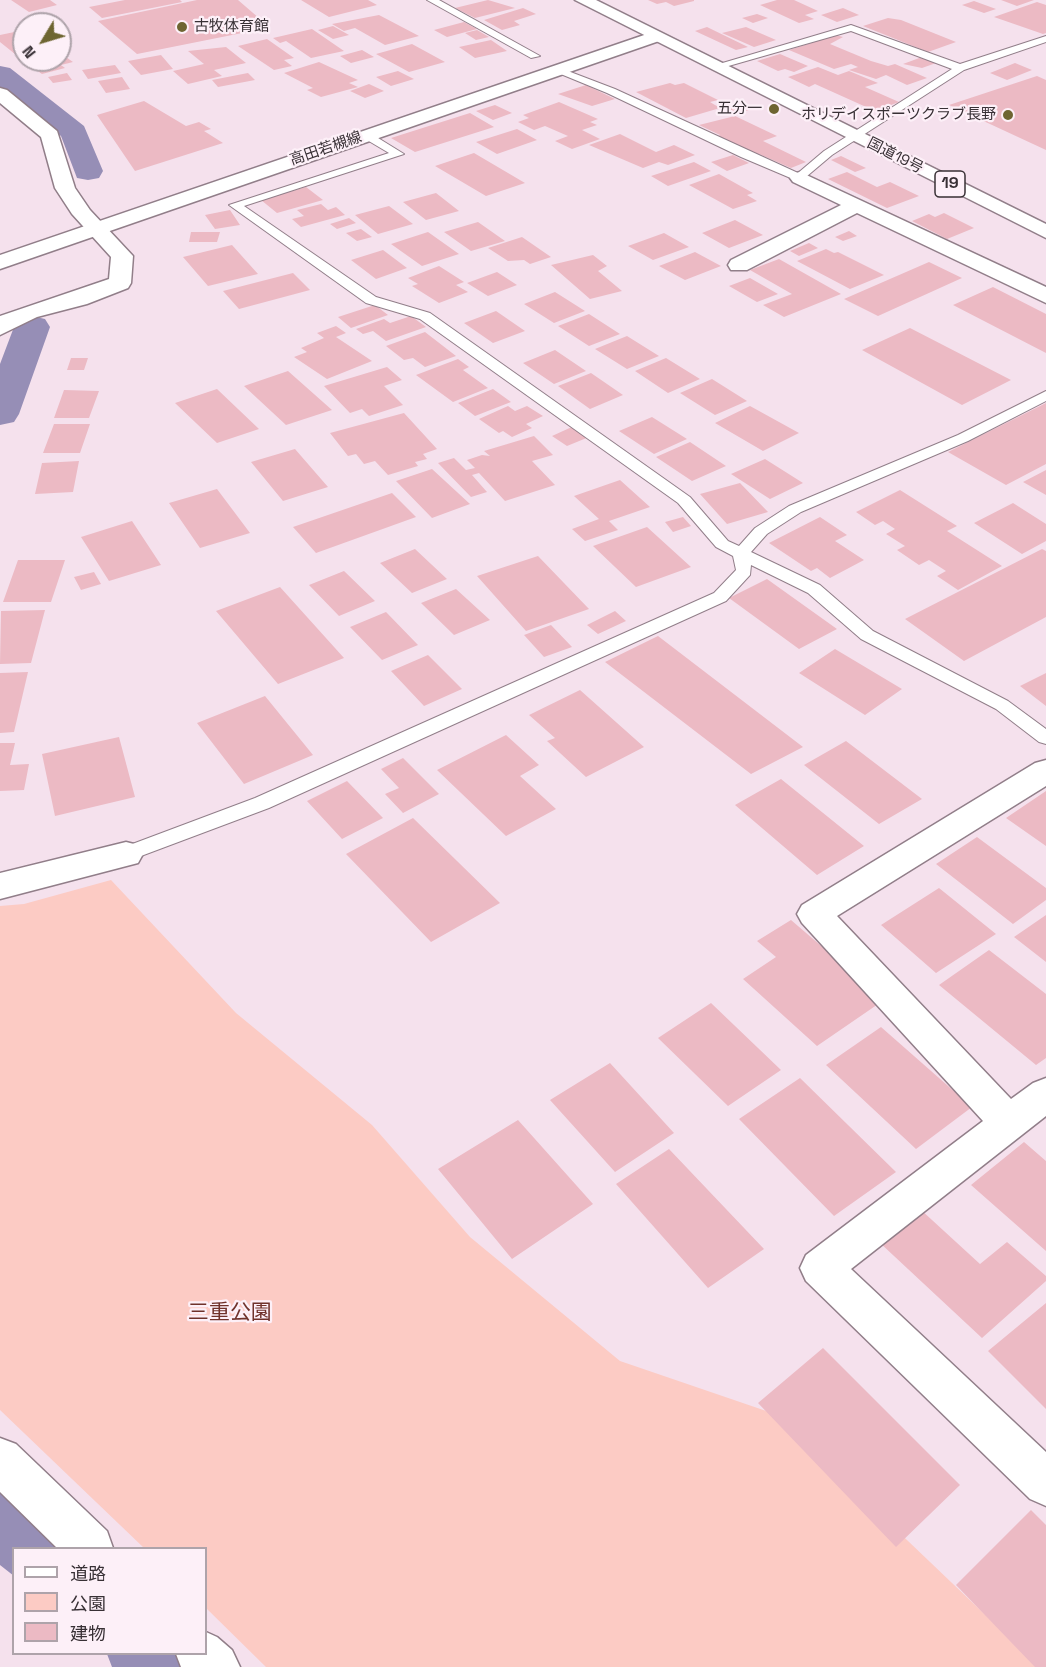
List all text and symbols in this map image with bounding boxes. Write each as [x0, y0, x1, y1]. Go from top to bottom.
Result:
north arrow [12, 12, 72, 72]
place label: 古牧体育館 [194, 18, 269, 36]
marker: 古牧体育館 [175, 20, 189, 34]
text: N [17, 41, 41, 63]
place label: 五分一 [717, 100, 762, 118]
marker: 五分一 [767, 102, 781, 116]
place label: ホリデイスポーツクラブ長野 [801, 106, 996, 124]
marker: ホリデイスポーツクラブ長野 [1001, 108, 1015, 122]
street label: 高田若槻線 [288, 128, 364, 170]
street label: 国道19号 [864, 134, 926, 178]
road number: 19 [935, 171, 965, 197]
park label: 三重公園 [188, 1300, 272, 1326]
legend [12, 1547, 207, 1655]
text: 道路 [70, 1562, 106, 1585]
text: 公園 [70, 1592, 106, 1615]
text: 建物 [70, 1622, 106, 1645]

